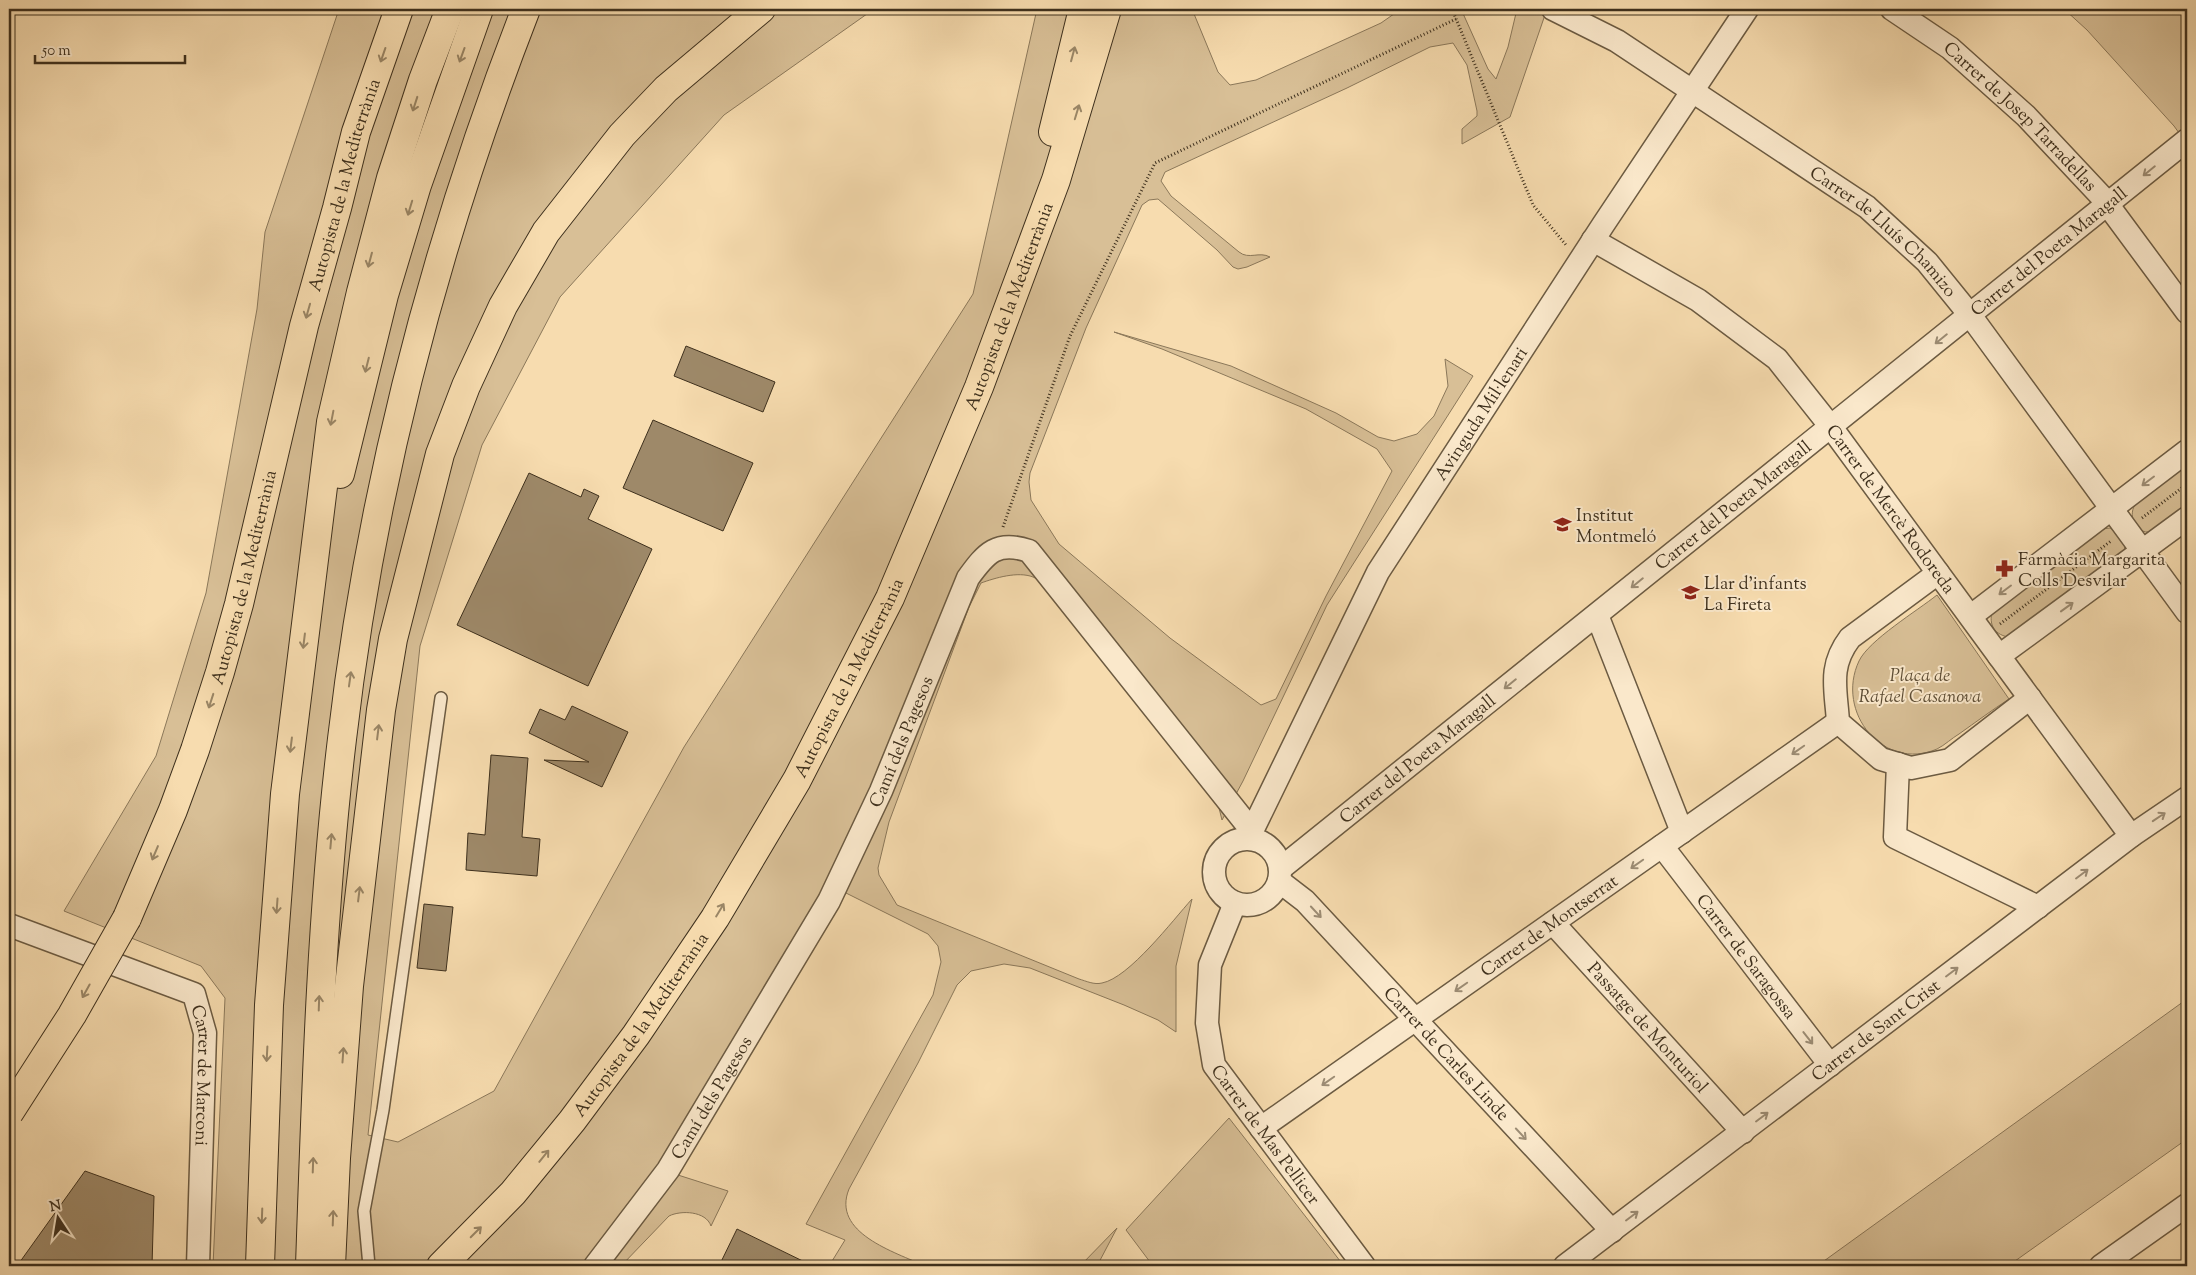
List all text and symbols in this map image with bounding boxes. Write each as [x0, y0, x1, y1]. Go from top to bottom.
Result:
scale bar [35, 32, 185, 64]
street label: Carrer de Josep Tarradellas [1936, 37, 2102, 198]
text: 50 m [41, 41, 71, 62]
one-way arrow [457, 46, 466, 62]
one-way arrow [378, 47, 387, 62]
one-way arrow [1068, 47, 1078, 63]
street label: Autopista de la Mediterrània [303, 75, 389, 295]
one-way arrow [410, 96, 420, 112]
one-way arrow [1073, 104, 1082, 120]
street label: Carrer de Lluís Chamizo [1803, 161, 1962, 304]
one-way arrow [2143, 165, 2156, 176]
street label: Carrer del Poeta Maragall [1966, 182, 2134, 324]
street label: Autopista de la Mediterrània [959, 199, 1062, 415]
one-way arrow [404, 200, 414, 216]
one-way arrow [365, 251, 374, 267]
one-way arrow [302, 303, 312, 319]
one-way arrow [1935, 333, 1948, 344]
street label: Avinguda Mil·lenari [1429, 343, 1535, 487]
one-way arrow [362, 356, 371, 372]
one-way arrow [327, 410, 337, 426]
street label: Carrer de Mercè Rodoreda [1819, 420, 1960, 600]
street label: Carrer del Poeta Maragall [1650, 436, 1818, 578]
street label: Autopista de la Mediterrània [206, 468, 285, 688]
one-way arrow [2142, 475, 2155, 486]
place label: Institut Montmeló [1576, 504, 1657, 551]
school or university icon: Institut Montmeló [1552, 515, 1572, 535]
place label: Farmàcia Margarita Colls Desvilar [2018, 548, 2165, 595]
pharmacy icon: Farmàcia Margarita Colls Desvilar [1994, 559, 2014, 579]
place label: Llar d'infants La Fireta [1704, 572, 1807, 619]
street label: Autopista de la Mediterrània [789, 575, 912, 783]
one-way arrow [1631, 577, 1644, 588]
school or university icon: Llar d'infants La Fireta [1680, 583, 1700, 603]
one-way arrow [1999, 584, 2012, 595]
one-way arrow [2060, 601, 2073, 612]
one-way arrow [299, 632, 309, 648]
park label: Plaça de Rafael Casanova [1859, 664, 1981, 711]
one-way arrow [345, 672, 355, 688]
street label: Camí dels Pagesos [864, 673, 941, 812]
one-way arrow [1504, 679, 1517, 690]
street label: Carrer del Poeta Maragall [1335, 689, 1502, 831]
one-way arrow [205, 692, 215, 708]
one-way arrow [373, 725, 383, 741]
one-way arrow [286, 736, 296, 752]
one-way arrow [1792, 745, 1806, 755]
one-way arrow [2152, 812, 2166, 822]
one-way arrow [326, 833, 336, 849]
one-way arrow [150, 845, 159, 860]
one-way arrow [1630, 859, 1644, 869]
one-way arrow [2075, 869, 2089, 879]
street label: Carrer de Montserrat [1476, 870, 1624, 985]
one-way arrow [354, 886, 364, 902]
street label: Carrer de Saragossa [1689, 889, 1801, 1026]
one-way arrow [272, 898, 281, 914]
one-way arrow [715, 903, 725, 917]
one-way arrow [1310, 906, 1322, 919]
street label: Autopista de la Mediterrània [568, 928, 716, 1123]
street label: Passatge de Monturiol [1580, 957, 1713, 1100]
one-way arrow [1945, 967, 1958, 978]
street label: Carrer de Sant Crist [1807, 974, 1947, 1089]
street label: Carrer de Carles Linde [1376, 982, 1514, 1128]
one-way arrow [1455, 982, 1468, 993]
one-way arrow [81, 983, 91, 998]
one-way arrow [315, 995, 324, 1011]
street label: Carrer de Marconi [183, 1002, 216, 1146]
one-way arrow [1803, 1031, 1814, 1044]
street label: Camí dels Pagesos [666, 1032, 760, 1165]
one-way arrow [263, 1046, 272, 1062]
one-way arrow [339, 1048, 348, 1064]
street label: Carrer de Mas Pellicer [1203, 1060, 1325, 1211]
one-way arrow [1321, 1076, 1335, 1086]
one-way arrow [1755, 1112, 1768, 1123]
one-way arrow [1515, 1127, 1527, 1140]
one-way arrow [538, 1149, 549, 1162]
one-way arrow [309, 1157, 318, 1173]
north arrow [32, 1192, 82, 1242]
text: N [48, 1196, 63, 1218]
one-way arrow [257, 1208, 267, 1224]
one-way arrow [329, 1210, 338, 1226]
one-way arrow [1625, 1210, 1638, 1221]
one-way arrow [469, 1226, 481, 1238]

